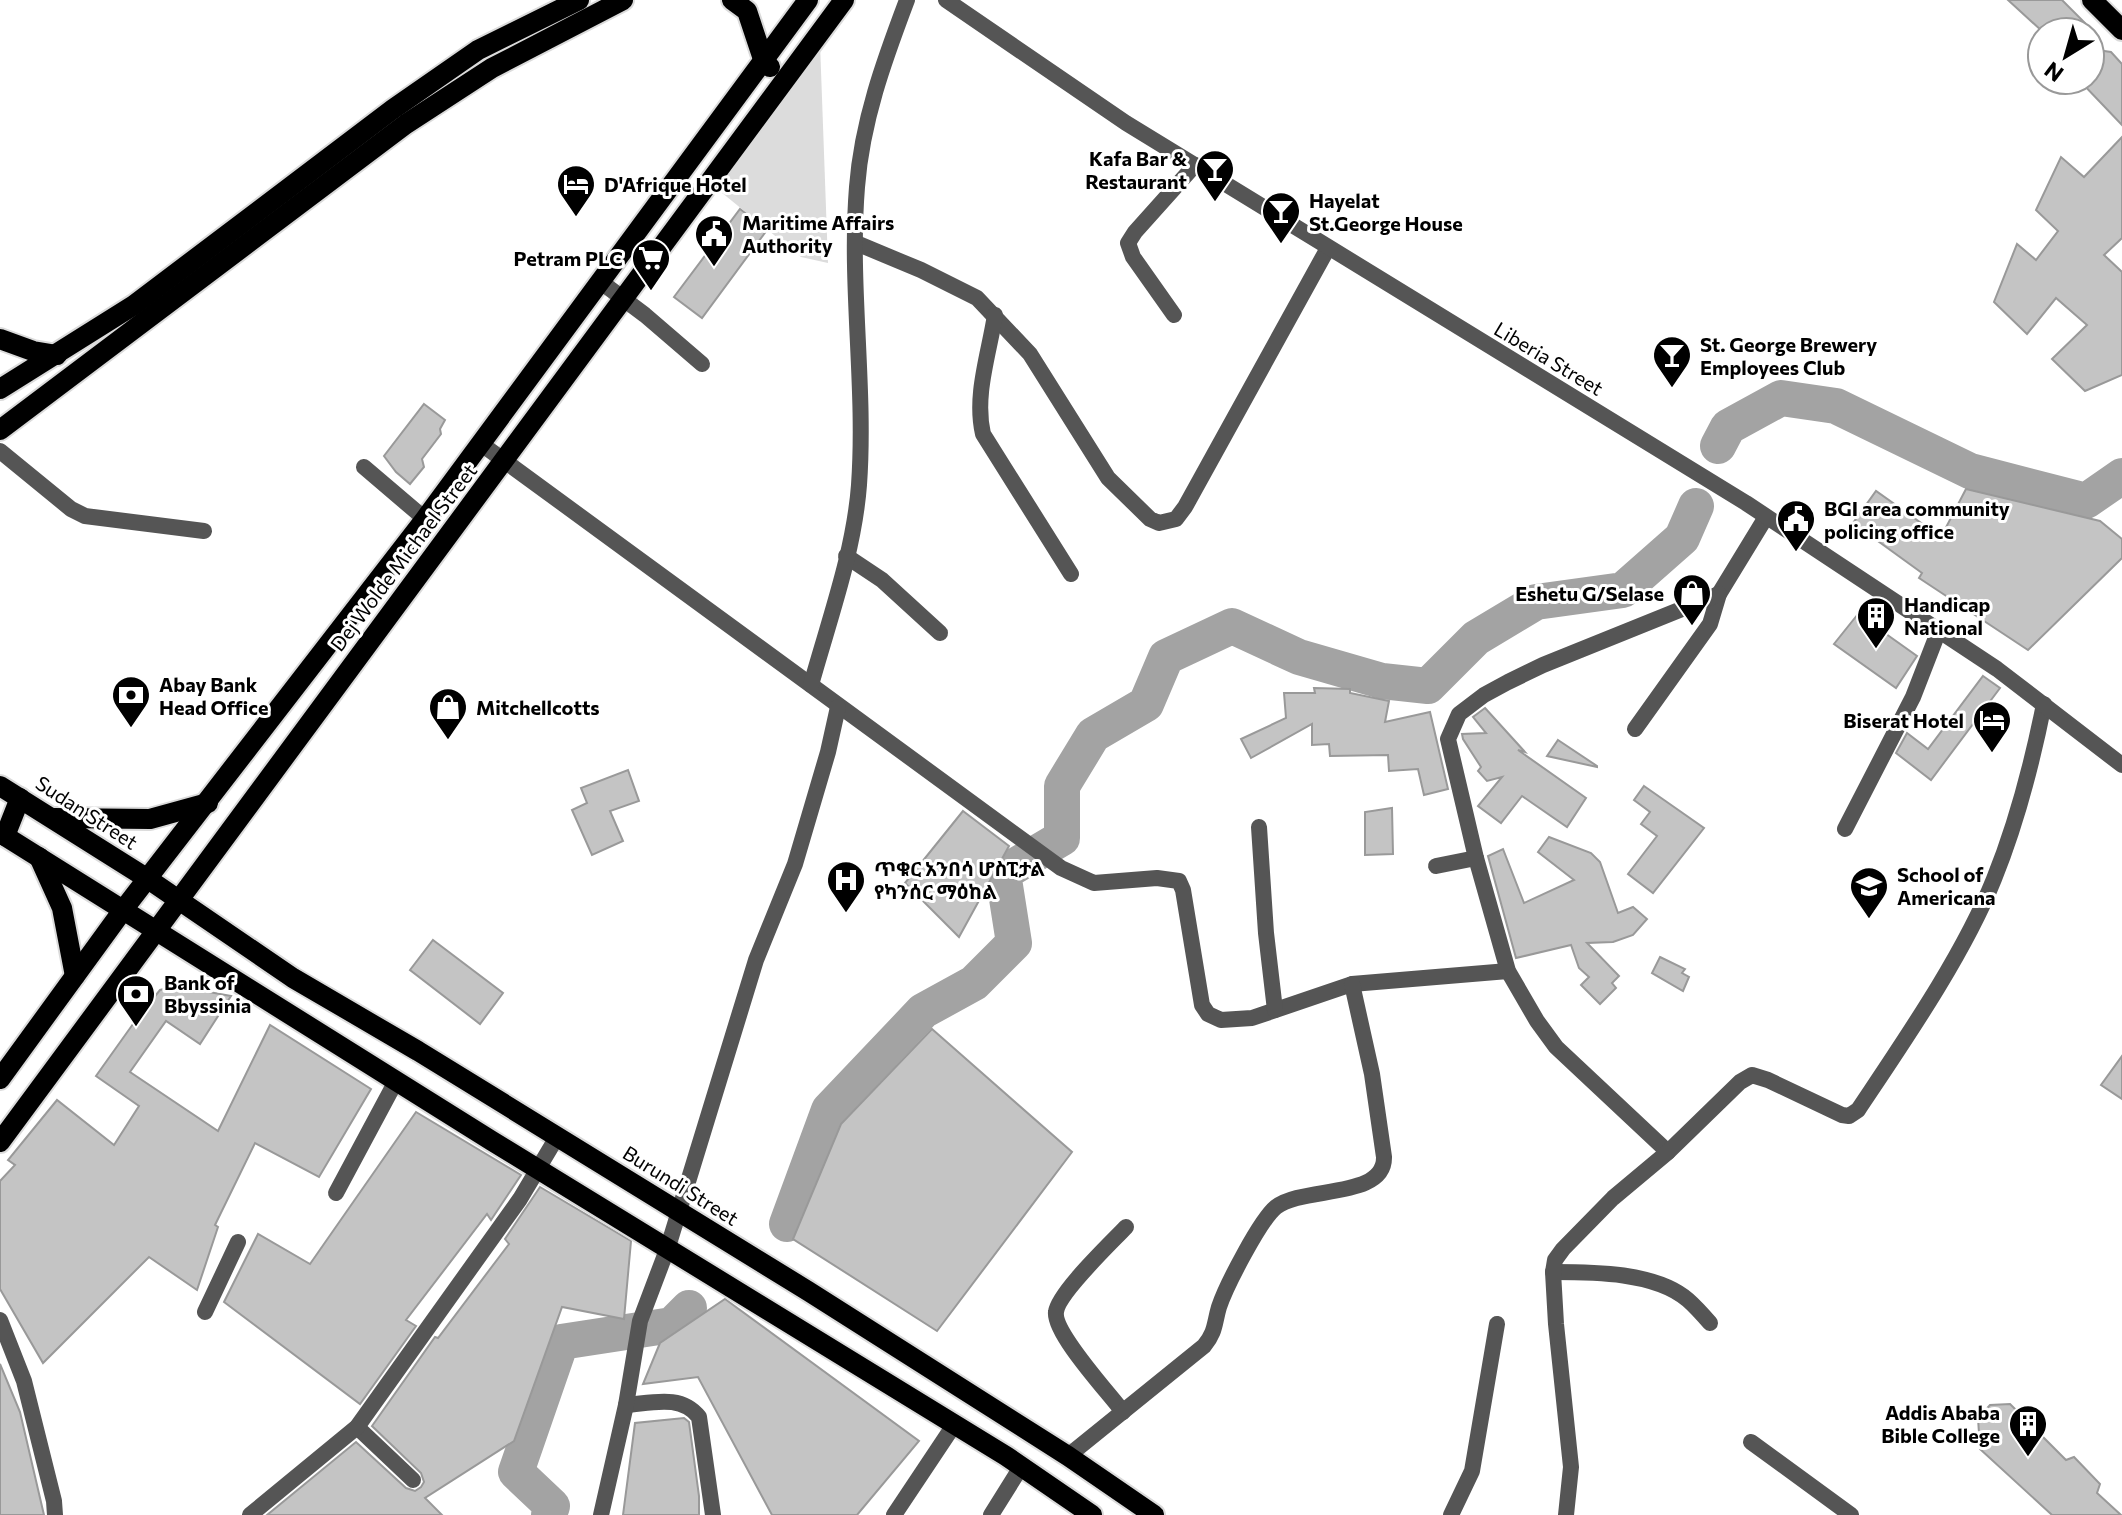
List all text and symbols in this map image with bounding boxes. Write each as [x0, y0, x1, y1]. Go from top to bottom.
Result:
north arrow [2026, 16, 2106, 96]
text: N [2039, 57, 2068, 88]
place label: Kafa Bar & Restaurant [1085, 146, 1188, 193]
bar icon: Kafa Bar & Restaurant [1194, 148, 1236, 203]
hotel icon: D'Afrique Hotel [555, 163, 597, 218]
place label: D'Afrique Hotel [604, 172, 747, 196]
place label: Hayelat St.George House [1309, 188, 1463, 235]
bar icon: Hayelat St.George House [1260, 190, 1302, 245]
place label: Maritime Affairs Authority [742, 210, 894, 257]
public building icon: Maritime Affairs Authority [693, 213, 735, 268]
supermarket icon: Petram PLC [630, 237, 672, 292]
place label: Petram PLC [514, 246, 623, 270]
street label: Liberia Street [1490, 316, 1608, 400]
place label: St. George Brewery Employees Club [1700, 332, 1877, 379]
bar icon: St. George Brewery Employees Club [1651, 334, 1693, 389]
street label: Dej Wolde Michael Street [325, 459, 481, 655]
place label: BGI area community policing office [1824, 496, 2010, 543]
public building icon: BGI area community policing office [1775, 498, 1817, 553]
shop icon: Eshetu G/Selase [1671, 572, 1713, 627]
place label: Eshetu G/Selase [1515, 581, 1664, 605]
place label: Handicap National [1904, 592, 1991, 639]
building icon: Handicap National [1855, 595, 1897, 650]
place label: Abay Bank Head Office [159, 672, 269, 719]
bank icon: Abay Bank Head Office [110, 674, 152, 729]
shop icon: Mitchellcotts [427, 686, 469, 741]
place label: Mitchellcotts [476, 695, 600, 719]
hotel icon: Biserat Hotel [1971, 699, 2013, 754]
place label: Biserat Hotel [1843, 708, 1964, 732]
street label: Sudan Street [32, 770, 142, 854]
place label: ጥቁር አንበሳ ሆስፒታል የካንሰር ማዕከል [874, 856, 1045, 903]
hospital icon: ጥቁር አንበሳ ሆስፒታል የካንሰር ማዕከል [825, 859, 867, 914]
place label: School of Americana [1897, 862, 1996, 909]
school or university icon: School of Americana [1848, 865, 1890, 920]
place label: Bank of Bbyssinia [164, 970, 251, 1017]
bank icon: Bank of Bbyssinia [115, 973, 157, 1028]
street label: Burundi Street [619, 1140, 743, 1230]
place label: Addis Ababa Bible College [1881, 1400, 2000, 1447]
building icon: Addis Ababa Bible College [2007, 1403, 2049, 1458]

